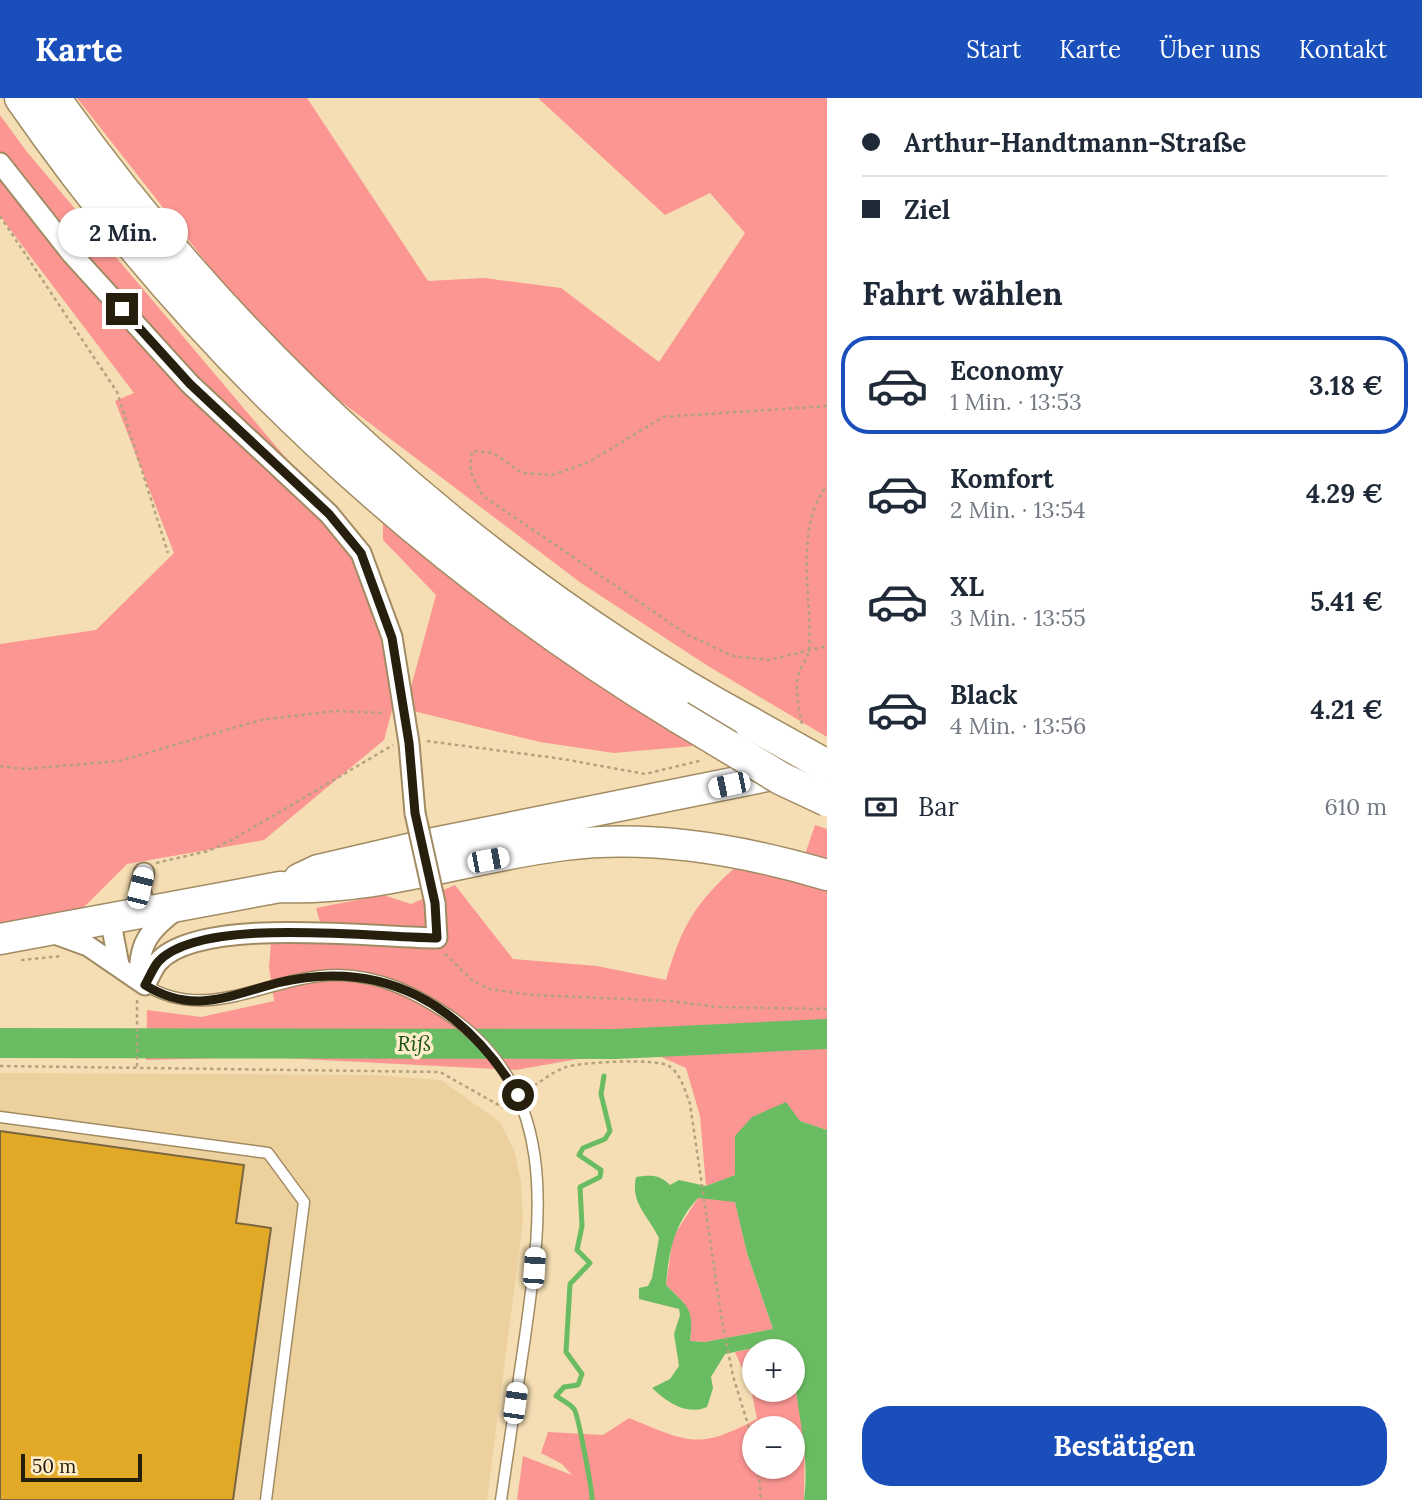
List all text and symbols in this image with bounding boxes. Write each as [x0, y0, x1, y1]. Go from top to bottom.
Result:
text: Karte [35, 28, 123, 70]
text: Start [966, 34, 1021, 65]
text: Karte [1059, 34, 1121, 65]
text: Über uns [1159, 34, 1261, 65]
text: Kontakt [1299, 34, 1387, 65]
text: Arthur-Handtmann-Straße [904, 126, 1246, 159]
text: Ziel [904, 193, 950, 226]
callout: 2 Min. [57, 208, 187, 256]
text: 2 Min. [89, 218, 157, 247]
text: Fahrt wählen [862, 273, 1063, 314]
route end [106, 293, 138, 325]
icon: car [866, 354, 929, 417]
text: Economy [950, 354, 1063, 387]
text: 3.18 € [1309, 369, 1383, 402]
text: 1 Min. · 13:53 [950, 387, 1082, 416]
icon: car [866, 462, 929, 525]
text: Komfort [950, 462, 1054, 495]
text: 4.29 € [1306, 477, 1383, 510]
text: 2 Min. · 13:54 [950, 495, 1085, 524]
icon: car [866, 570, 929, 633]
text: XL [950, 570, 984, 603]
text: 5.41 € [1310, 585, 1383, 618]
text: 3 Min. · 13:55 [950, 603, 1086, 632]
icon: car [866, 678, 929, 741]
text: Black [950, 678, 1018, 711]
text: 4.21 € [1310, 693, 1383, 726]
text: 4 Min. · 13:56 [950, 711, 1086, 740]
car [707, 770, 752, 800]
icon: cash [862, 788, 900, 826]
text: Bar [918, 790, 959, 823]
text: 610 m [1324, 792, 1387, 821]
car [466, 846, 511, 874]
car [125, 865, 156, 911]
water label: Riß [397, 1030, 431, 1057]
route start [502, 1079, 534, 1111]
car [523, 1246, 546, 1290]
map controls [742, 1339, 805, 1479]
button: + [742, 1339, 805, 1402]
car [502, 1381, 529, 1425]
button: Bestätigen [862, 1406, 1387, 1486]
button: − [742, 1416, 805, 1479]
scale bar [21, 1451, 142, 1483]
text: 50 m [32, 1454, 76, 1478]

